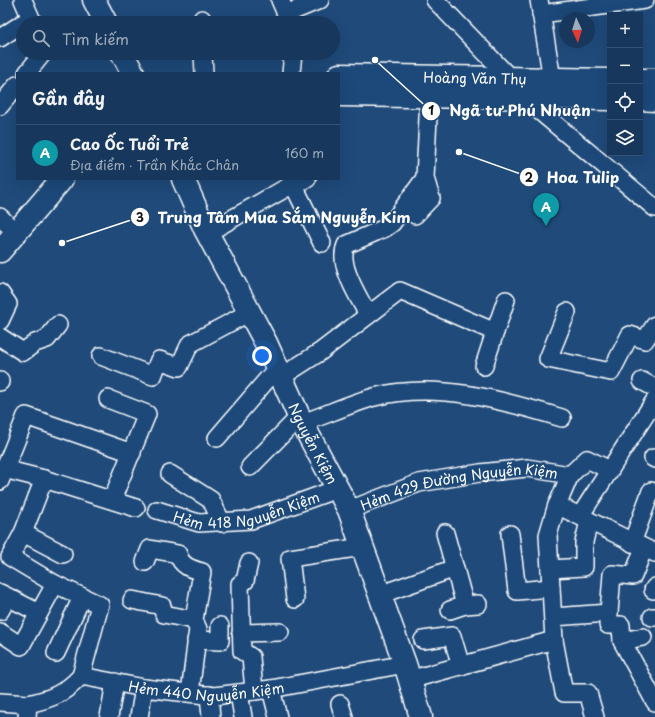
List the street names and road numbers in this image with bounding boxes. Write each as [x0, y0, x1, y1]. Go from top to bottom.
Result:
street label: Hoàng Văn Thụ [423, 66, 527, 89]
street label: Nguyễn Kiệm [284, 399, 343, 488]
street label: Hẻm 429 Đường Nguyễn Kiệm [357, 457, 559, 515]
street label: Hẻm 418 Nguyễn Kiệm [171, 486, 322, 534]
street label: Hẻm 440 Nguyễn Kiệm [127, 675, 286, 707]

